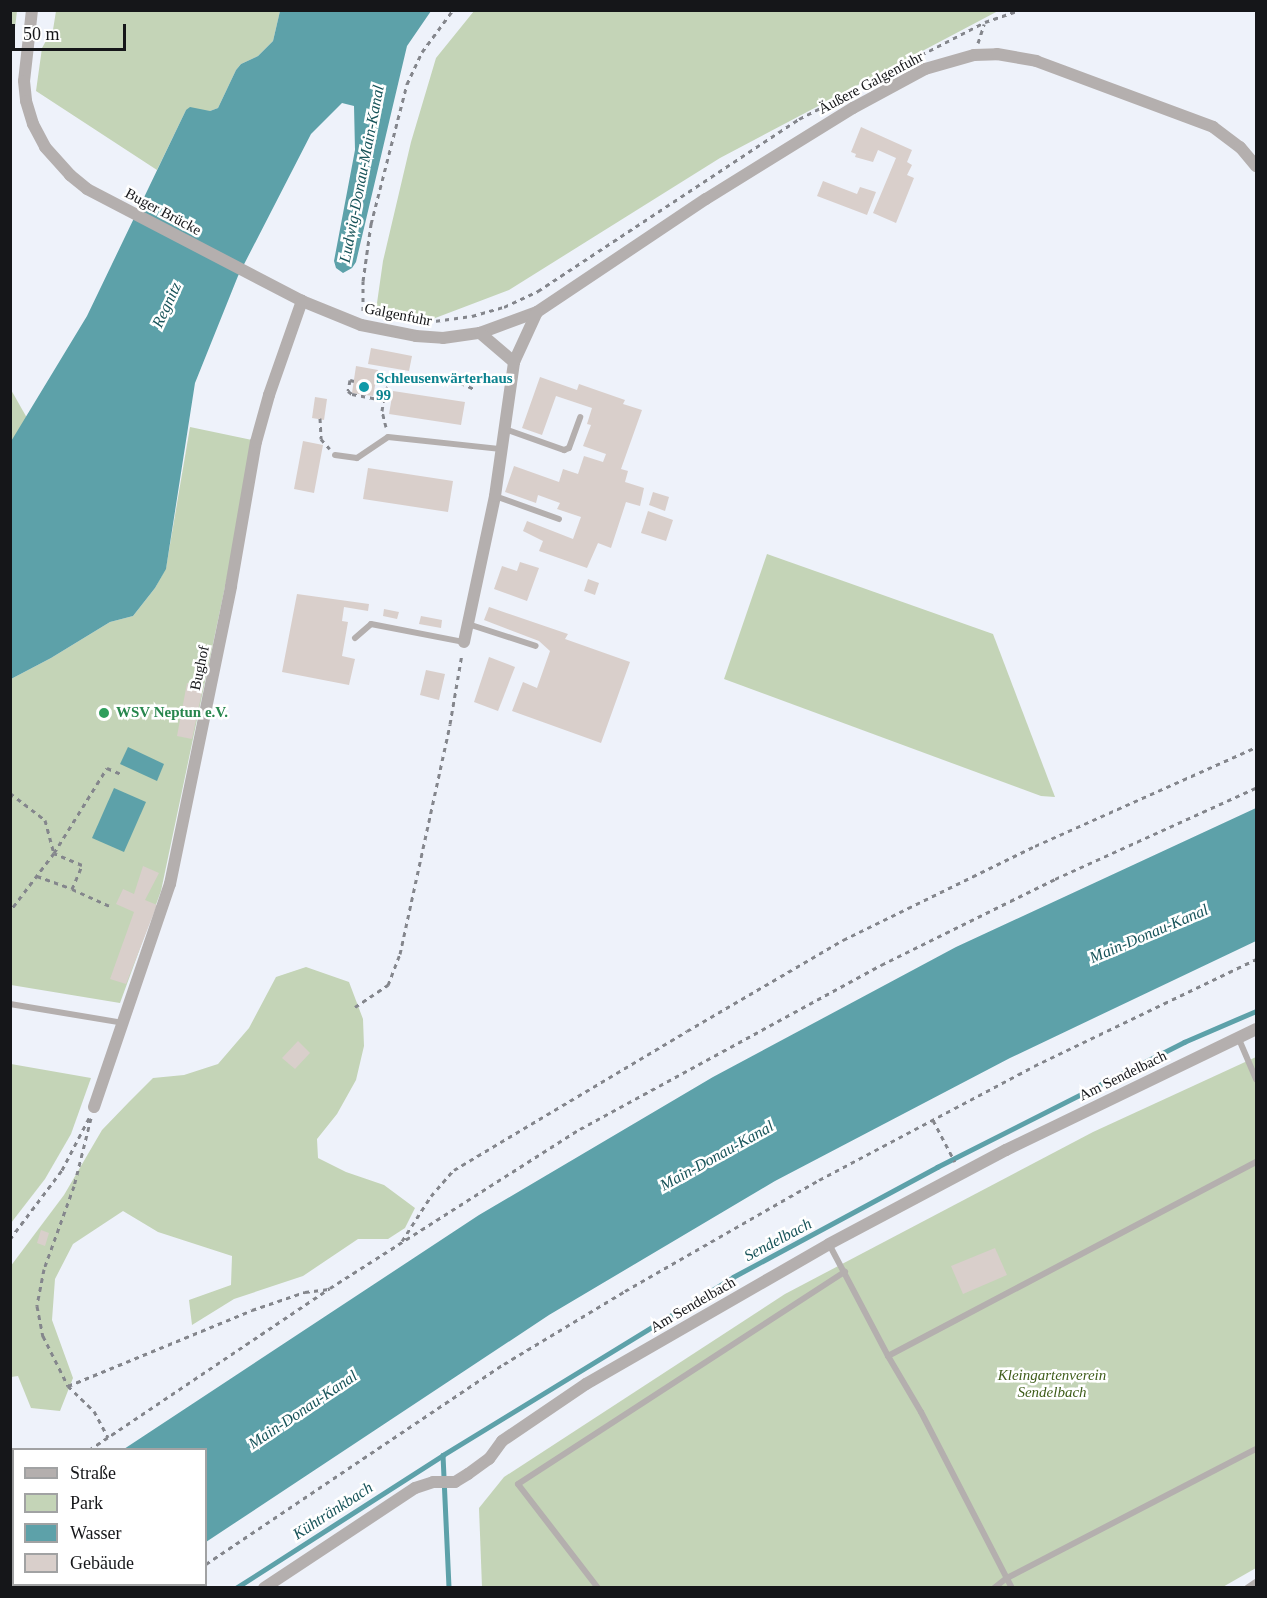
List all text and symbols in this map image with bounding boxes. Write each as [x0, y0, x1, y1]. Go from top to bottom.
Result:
scale bar [15, 12, 129, 50]
text: 50 m [23, 24, 60, 44]
street label: Äußere Galgenfuhr [815, 48, 927, 118]
water label: Ludwig-Donau-Main-Kanal [335, 84, 389, 264]
street label: Buger Brücke [122, 184, 204, 240]
water label: Regnitz [148, 279, 186, 331]
street label: Galgenfuhr [363, 300, 433, 330]
place label: Schleusenwärterhaus 99 [376, 369, 513, 404]
marker: Schleusenwärterhaus 99 [357, 380, 371, 394]
street label: Bughof [187, 644, 213, 692]
place label: WSV Neptun e.V. [116, 704, 228, 722]
marker: WSV Neptun e.V. [97, 706, 111, 720]
water label: Main-Donau-Kanal [1087, 900, 1211, 968]
street label: Am Sendelbach [1076, 1047, 1170, 1105]
water label: Main-Donau-Kanal [657, 1117, 777, 1195]
water label: Sendelbach [741, 1214, 815, 1266]
street label: Am Sendelbach [647, 1273, 739, 1337]
park label: Kleingartenverein Sendelbach [998, 1366, 1106, 1401]
water label: Main-Donau-Kanal [245, 1367, 361, 1453]
legend [12, 1448, 207, 1586]
text: Straße [70, 1463, 116, 1483]
water label: Kühtränkbach [289, 1478, 377, 1544]
text: Park [70, 1493, 103, 1513]
text: Wasser [70, 1523, 122, 1543]
text: Gebäude [70, 1553, 134, 1573]

